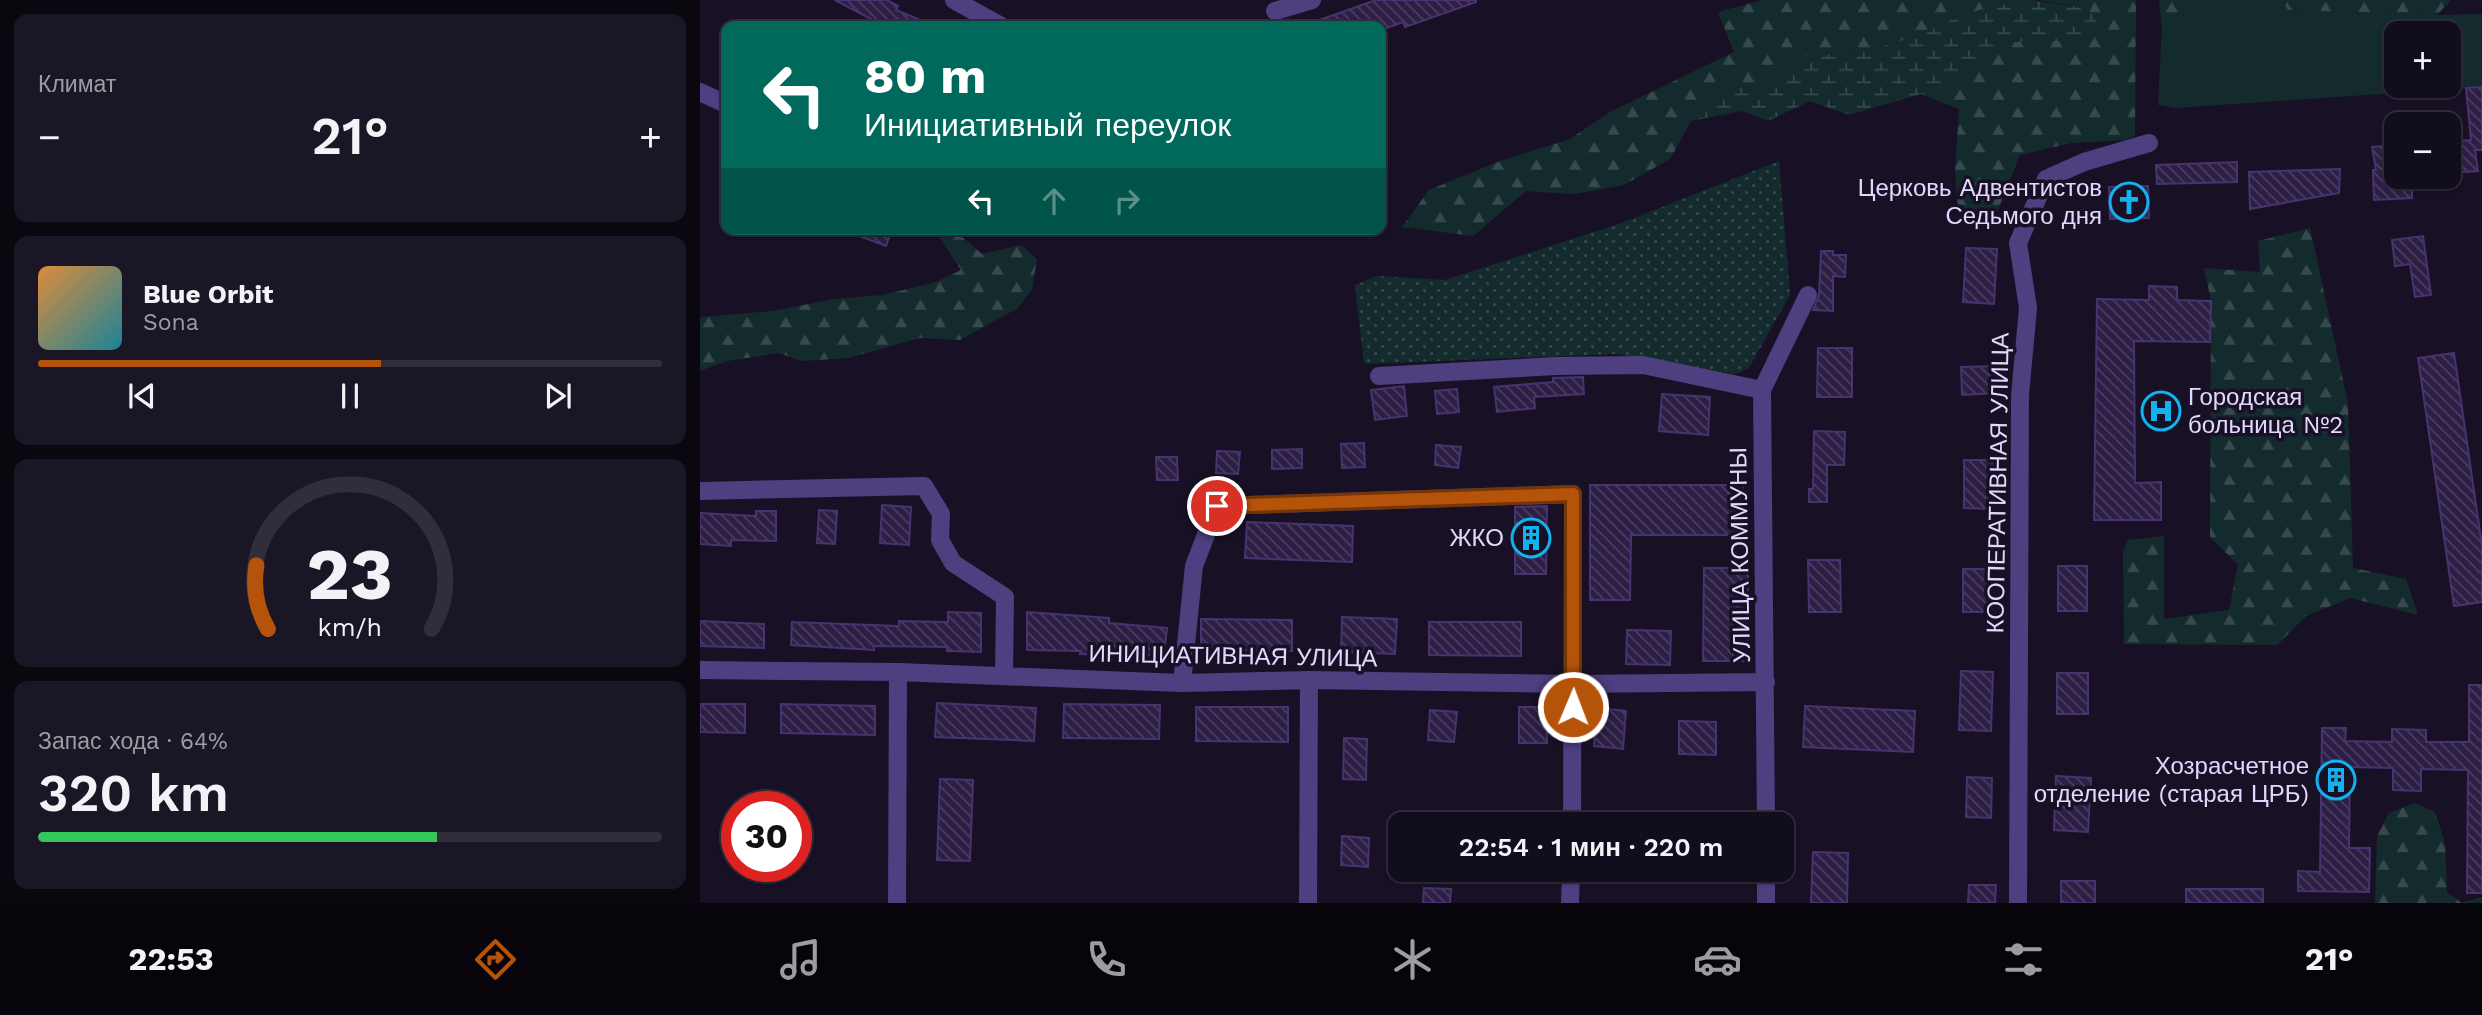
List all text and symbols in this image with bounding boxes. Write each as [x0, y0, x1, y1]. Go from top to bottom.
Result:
map controls [2384, 21, 2461, 189]
button: + [2384, 21, 2461, 98]
text: 80 m [864, 47, 986, 105]
icon: left [749, 49, 840, 140]
text: Климат [38, 71, 116, 98]
text: 21° [311, 106, 389, 167]
text: Инициативный переулок [864, 106, 1231, 144]
button: − [2384, 112, 2461, 189]
text: − [38, 115, 61, 159]
text: + [639, 115, 662, 159]
place label: Церковь Адвентистов Седьмого дня [1858, 174, 2102, 230]
church icon: Церковь Адвентистов Седьмого дня [2108, 181, 2150, 223]
icon: left [962, 182, 1000, 220]
icon: ahead [1035, 182, 1073, 220]
icon: right [1108, 182, 1146, 220]
text: Blue Orbit [143, 279, 273, 309]
text: Sona [143, 309, 199, 336]
street label: КООПЕРАТИВНАЯ УЛИЦА [1981, 332, 2015, 634]
icon: previous [123, 377, 161, 415]
icon: pause [331, 377, 369, 415]
icon: next [539, 377, 577, 415]
place label: Городская больница №2 [2188, 383, 2343, 439]
hospital icon: Городская больница №2 [2140, 390, 2182, 432]
street label: УЛИЦА КОММУНЫ [1724, 447, 1756, 663]
pin [1187, 476, 1247, 536]
icon: arrive [1198, 487, 1236, 525]
building icon: ЖКО [1510, 517, 1552, 559]
place label: ЖКО [1449, 524, 1504, 552]
text: 23 [307, 531, 393, 617]
text: km/h [318, 612, 382, 641]
street label: ИНИЦИАТИВНАЯ УЛИЦА [1088, 639, 1378, 673]
position arrow [1536, 670, 1610, 744]
text: Запас хода · 64% [38, 728, 228, 755]
place label: Хозрасчетное отделение (старая ЦРБ) [2034, 752, 2309, 808]
building icon: Хозрасчетное отделение (старая ЦРБ) [2315, 759, 2357, 801]
text: 320 km [38, 763, 229, 824]
speed limit sign: 30 [721, 791, 812, 882]
text: 22:54 · 1 мин · 220 m [1459, 832, 1723, 862]
icon: directions [471, 935, 520, 984]
icon: music [776, 935, 825, 984]
icon: phone [1082, 935, 1131, 984]
icon: climate [1388, 935, 1437, 984]
icon: car [1693, 935, 1742, 984]
icon: filters [1999, 935, 2048, 984]
text: 22:53 [128, 940, 214, 978]
text: 21° [2305, 940, 2354, 978]

